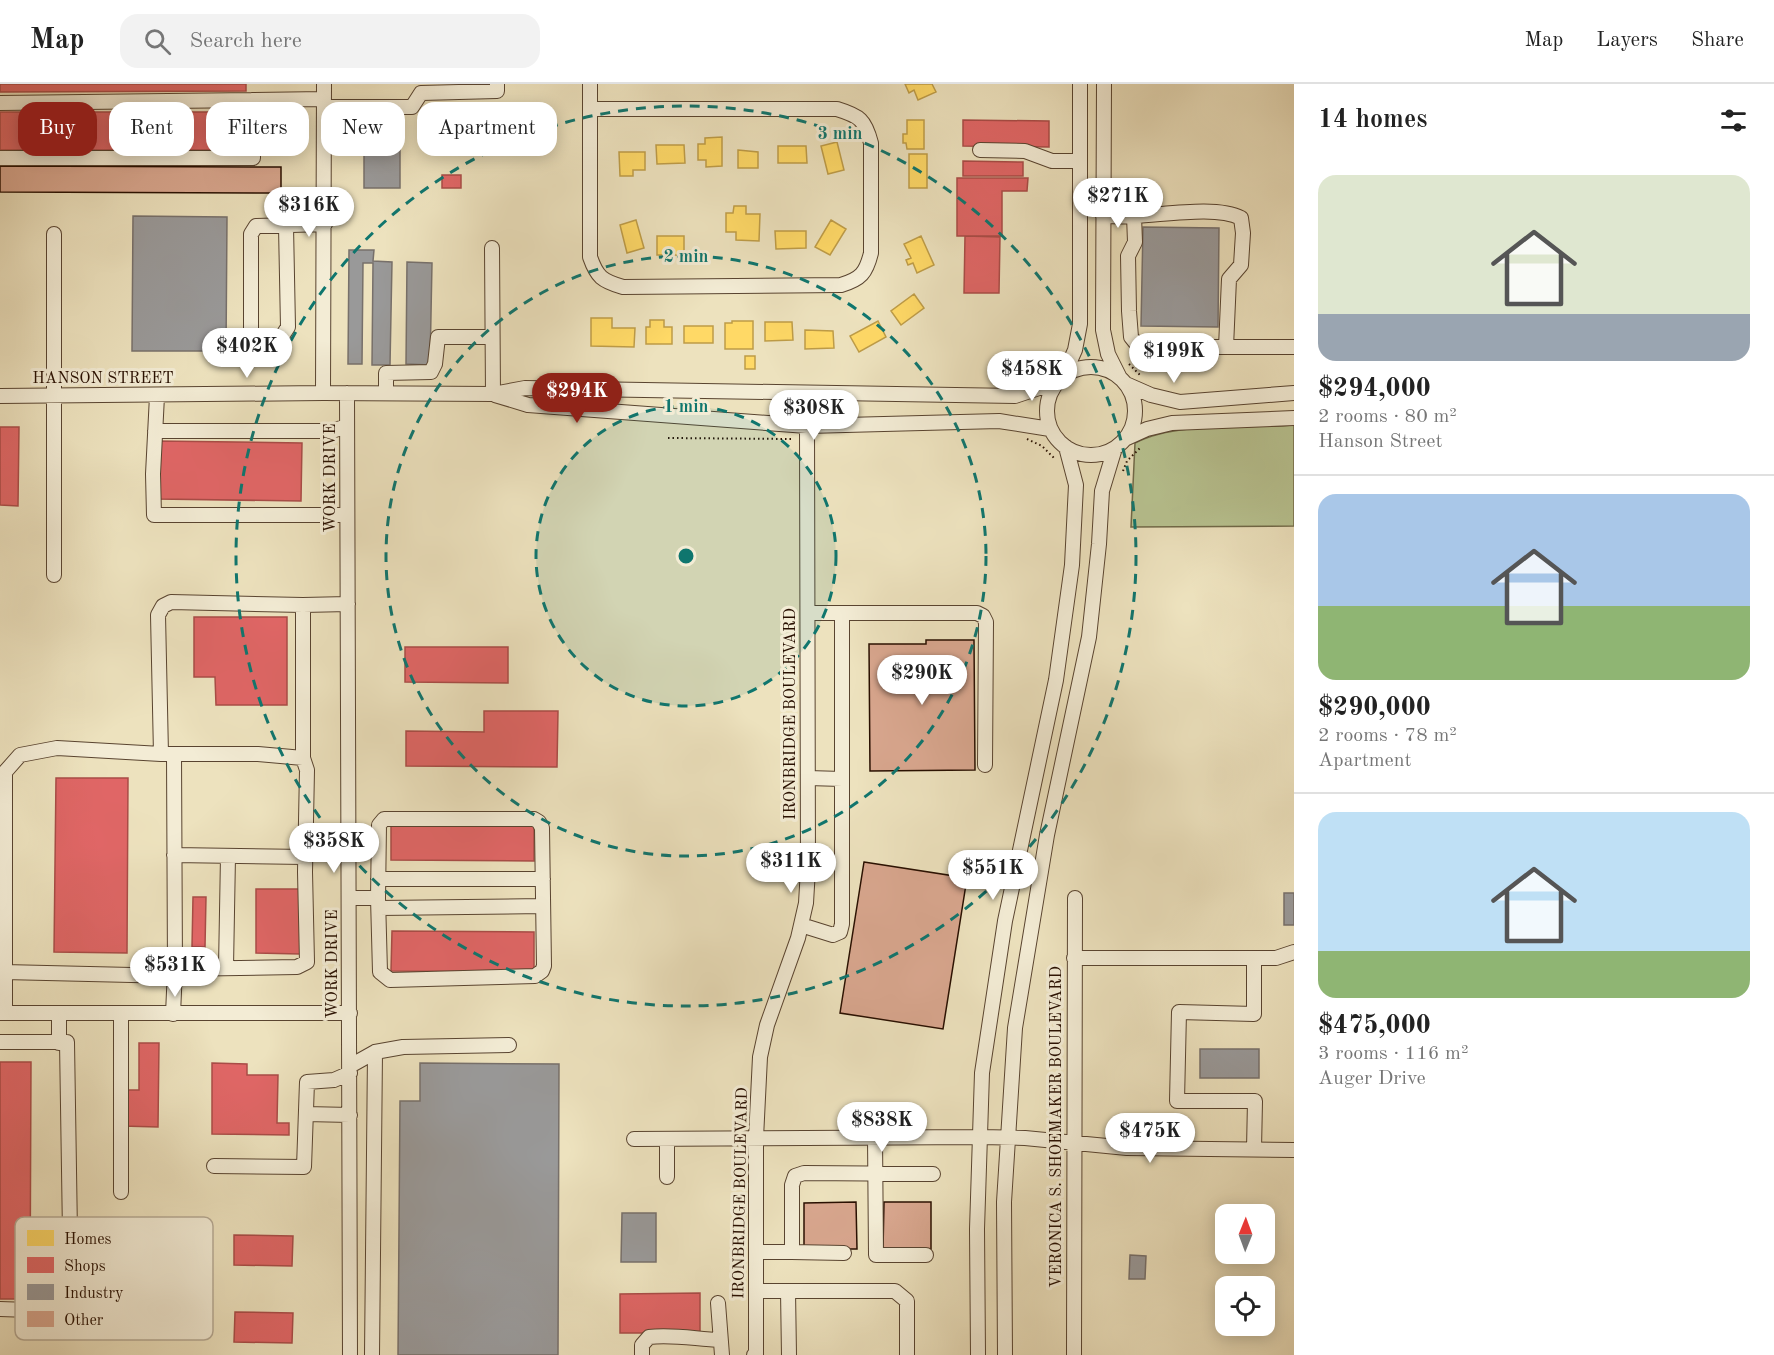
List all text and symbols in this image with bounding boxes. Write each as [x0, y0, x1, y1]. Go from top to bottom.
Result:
search box [120, 14, 540, 68]
icon: search [141, 25, 174, 58]
text: Map [30, 27, 84, 55]
text: Search here [189, 30, 302, 52]
text: Map [1524, 30, 1563, 51]
text: Layers [1596, 30, 1658, 51]
text: Share [1691, 30, 1744, 51]
chip: Buy [18, 102, 97, 156]
chip: Rent [109, 102, 194, 156]
chip: Filters [206, 102, 309, 156]
chip: New [321, 102, 405, 156]
chip: Apartment [417, 102, 557, 156]
icon: filters [1717, 104, 1750, 137]
text: 14 homes [1318, 107, 1427, 133]
text: 3 min [817, 125, 863, 143]
pin: $271K [1076, 178, 1160, 229]
pin: $316K [267, 187, 351, 238]
text: $271K [1087, 187, 1149, 207]
text: $316K [278, 196, 340, 216]
icon: home [1480, 214, 1588, 322]
text: 2 min [663, 248, 709, 266]
pin: $402K [205, 328, 289, 379]
pin: $199K [1132, 333, 1216, 384]
text: $402K [216, 337, 278, 357]
text: $199K [1143, 342, 1205, 362]
pin: $458K [990, 351, 1074, 402]
text: $458K [1001, 360, 1063, 380]
street label: HANSON STREET [32, 371, 174, 387]
pin: $294K [535, 373, 619, 424]
text: $294,000 [1318, 376, 1431, 402]
text: $294K [546, 382, 608, 402]
pin: $308K [772, 390, 856, 441]
text: 1 min [663, 398, 709, 416]
text: $308K [783, 399, 845, 419]
text: 2 rooms · 80 m² [1318, 407, 1457, 427]
street label: WORK DRIVE [323, 424, 339, 532]
text: Hanson Street [1318, 432, 1442, 452]
icon: home [1480, 533, 1588, 641]
centre of rings [676, 546, 696, 566]
street label: IRONBRIDGE BOULEVARD [783, 608, 799, 820]
pin: $290K [880, 655, 964, 706]
text: $290K [891, 664, 953, 684]
text: $290,000 [1318, 695, 1431, 721]
text: 2 rooms · 78 m² [1318, 726, 1457, 746]
text: Apartment [1318, 751, 1412, 771]
pin: $358K [292, 823, 376, 874]
text: $358K [303, 832, 365, 852]
pin: $311K [749, 843, 833, 894]
pin: $551K [951, 850, 1035, 901]
icon: home [1480, 851, 1588, 959]
text: $311K [760, 852, 822, 872]
text: $551K [962, 859, 1024, 879]
street label: WORK DRIVE [325, 910, 341, 1018]
pin: $531K [133, 947, 217, 998]
text: $531K [144, 956, 206, 976]
street label: VERONICA S. SHOEMAKER BOULEVARD [1049, 966, 1065, 1288]
text: $475,000 [1318, 1013, 1431, 1039]
text: 3 rooms · 116 m² [1318, 1044, 1468, 1064]
text: Auger Drive [1318, 1069, 1426, 1089]
street label: IRONBRIDGE BOULEVARD [731, 1087, 751, 1299]
pin: $838K [840, 1102, 924, 1153]
text: $838K [851, 1111, 913, 1131]
pin: $475K [1108, 1113, 1192, 1164]
text: $475K [1119, 1122, 1181, 1142]
north arrow [1215, 1204, 1275, 1264]
map controls [1215, 1204, 1275, 1336]
legend [15, 1217, 213, 1340]
text: Homes [64, 1232, 112, 1248]
text: Shops [64, 1259, 106, 1275]
button: locate [1215, 1276, 1275, 1336]
text: Industry [64, 1286, 124, 1302]
text: Other [64, 1313, 104, 1329]

